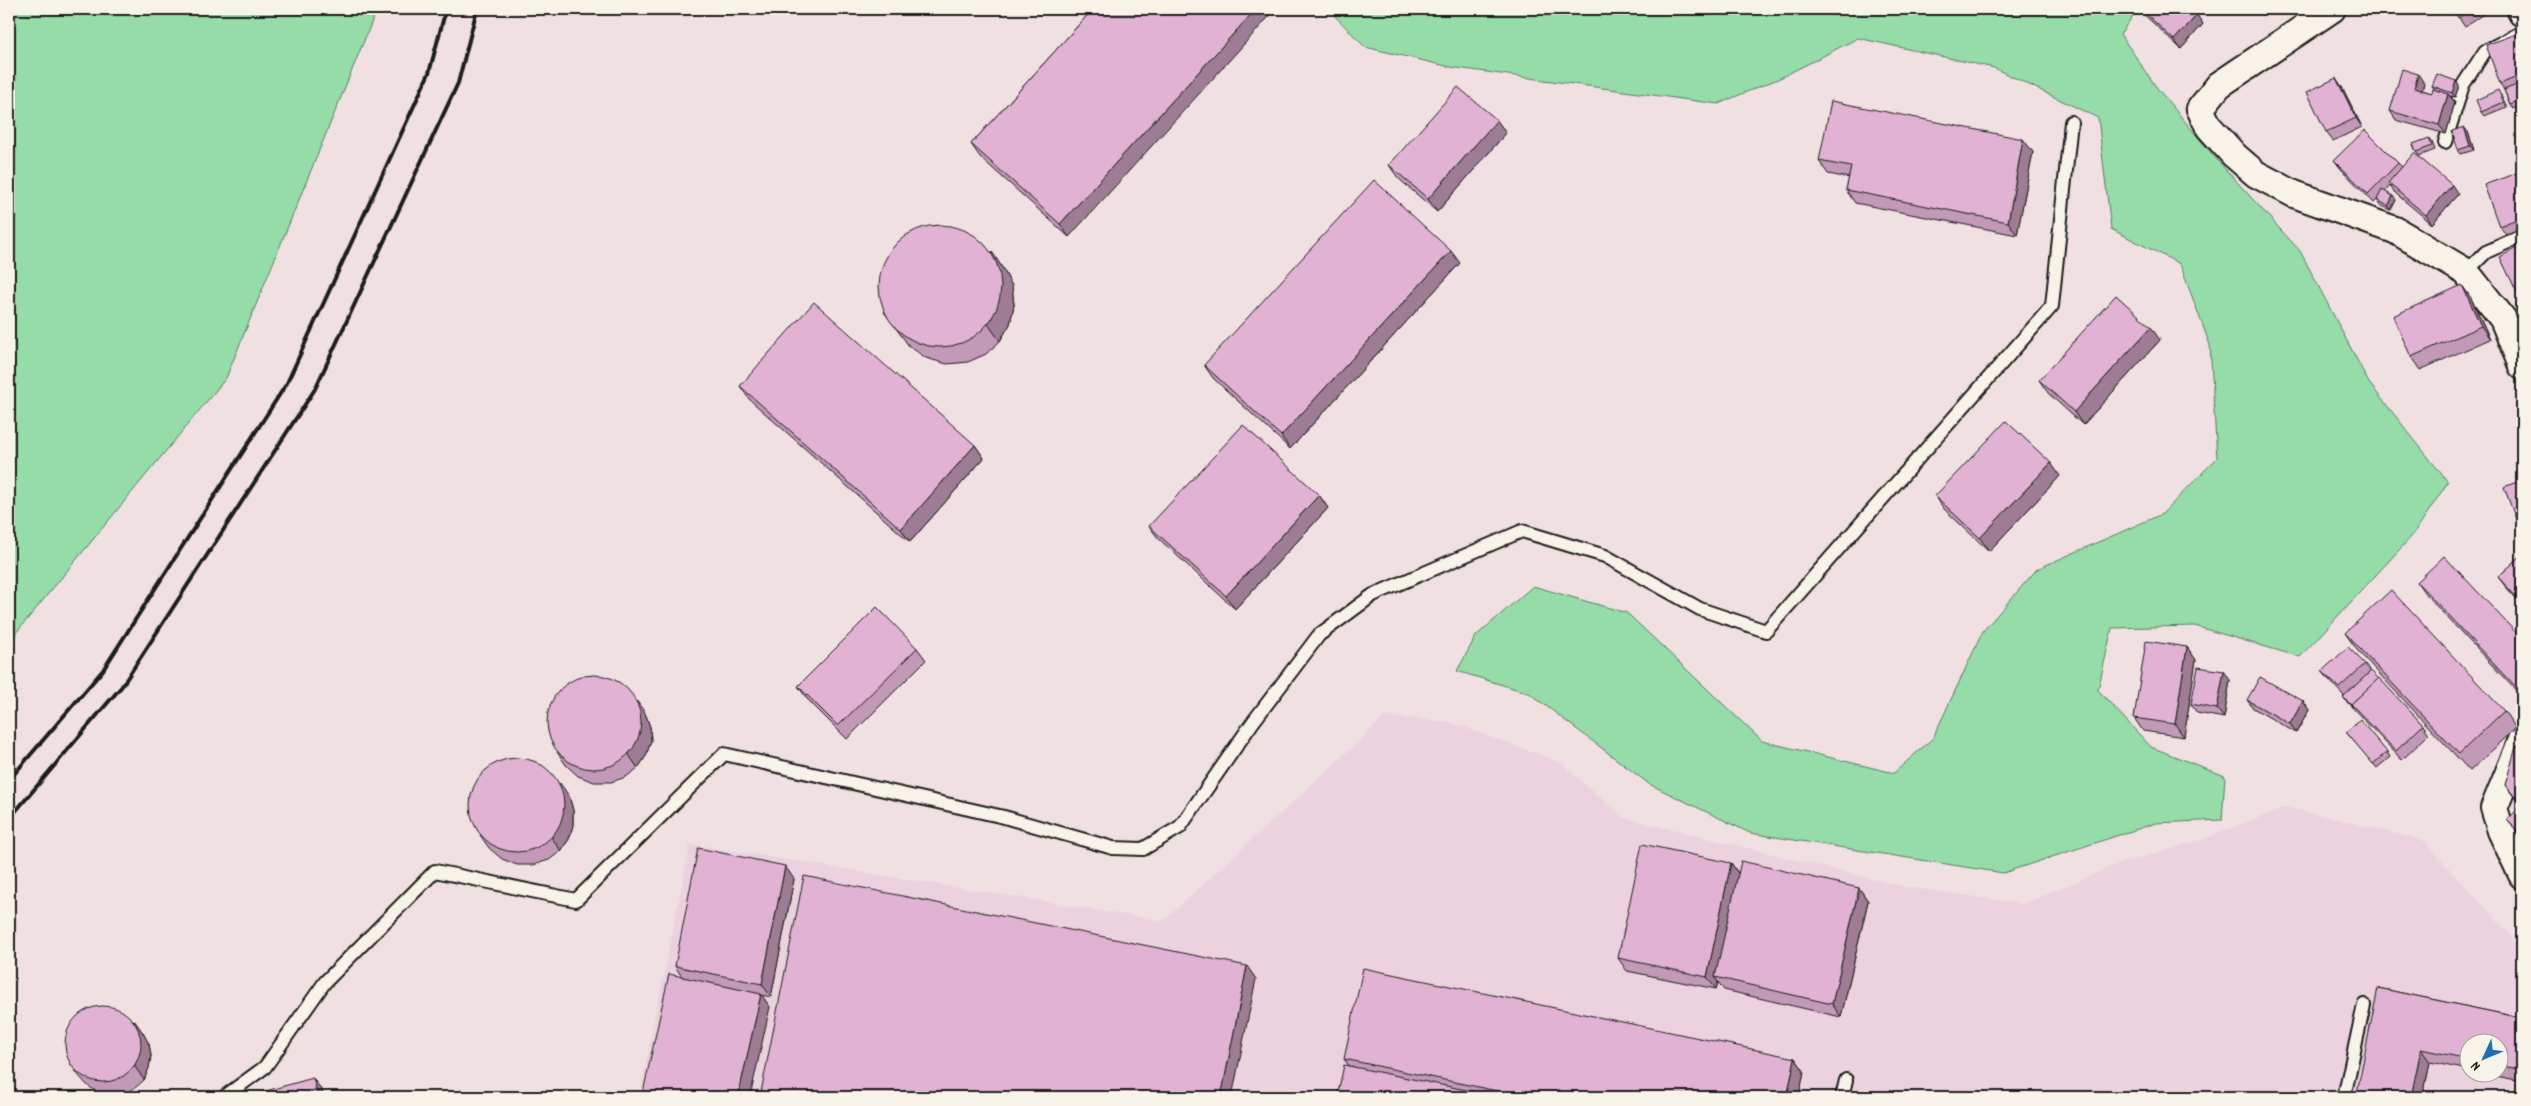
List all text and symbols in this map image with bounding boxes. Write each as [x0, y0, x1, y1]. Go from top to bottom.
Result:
north arrow [2458, 1034, 2508, 1084]
text: N [2466, 1056, 2486, 1075]

